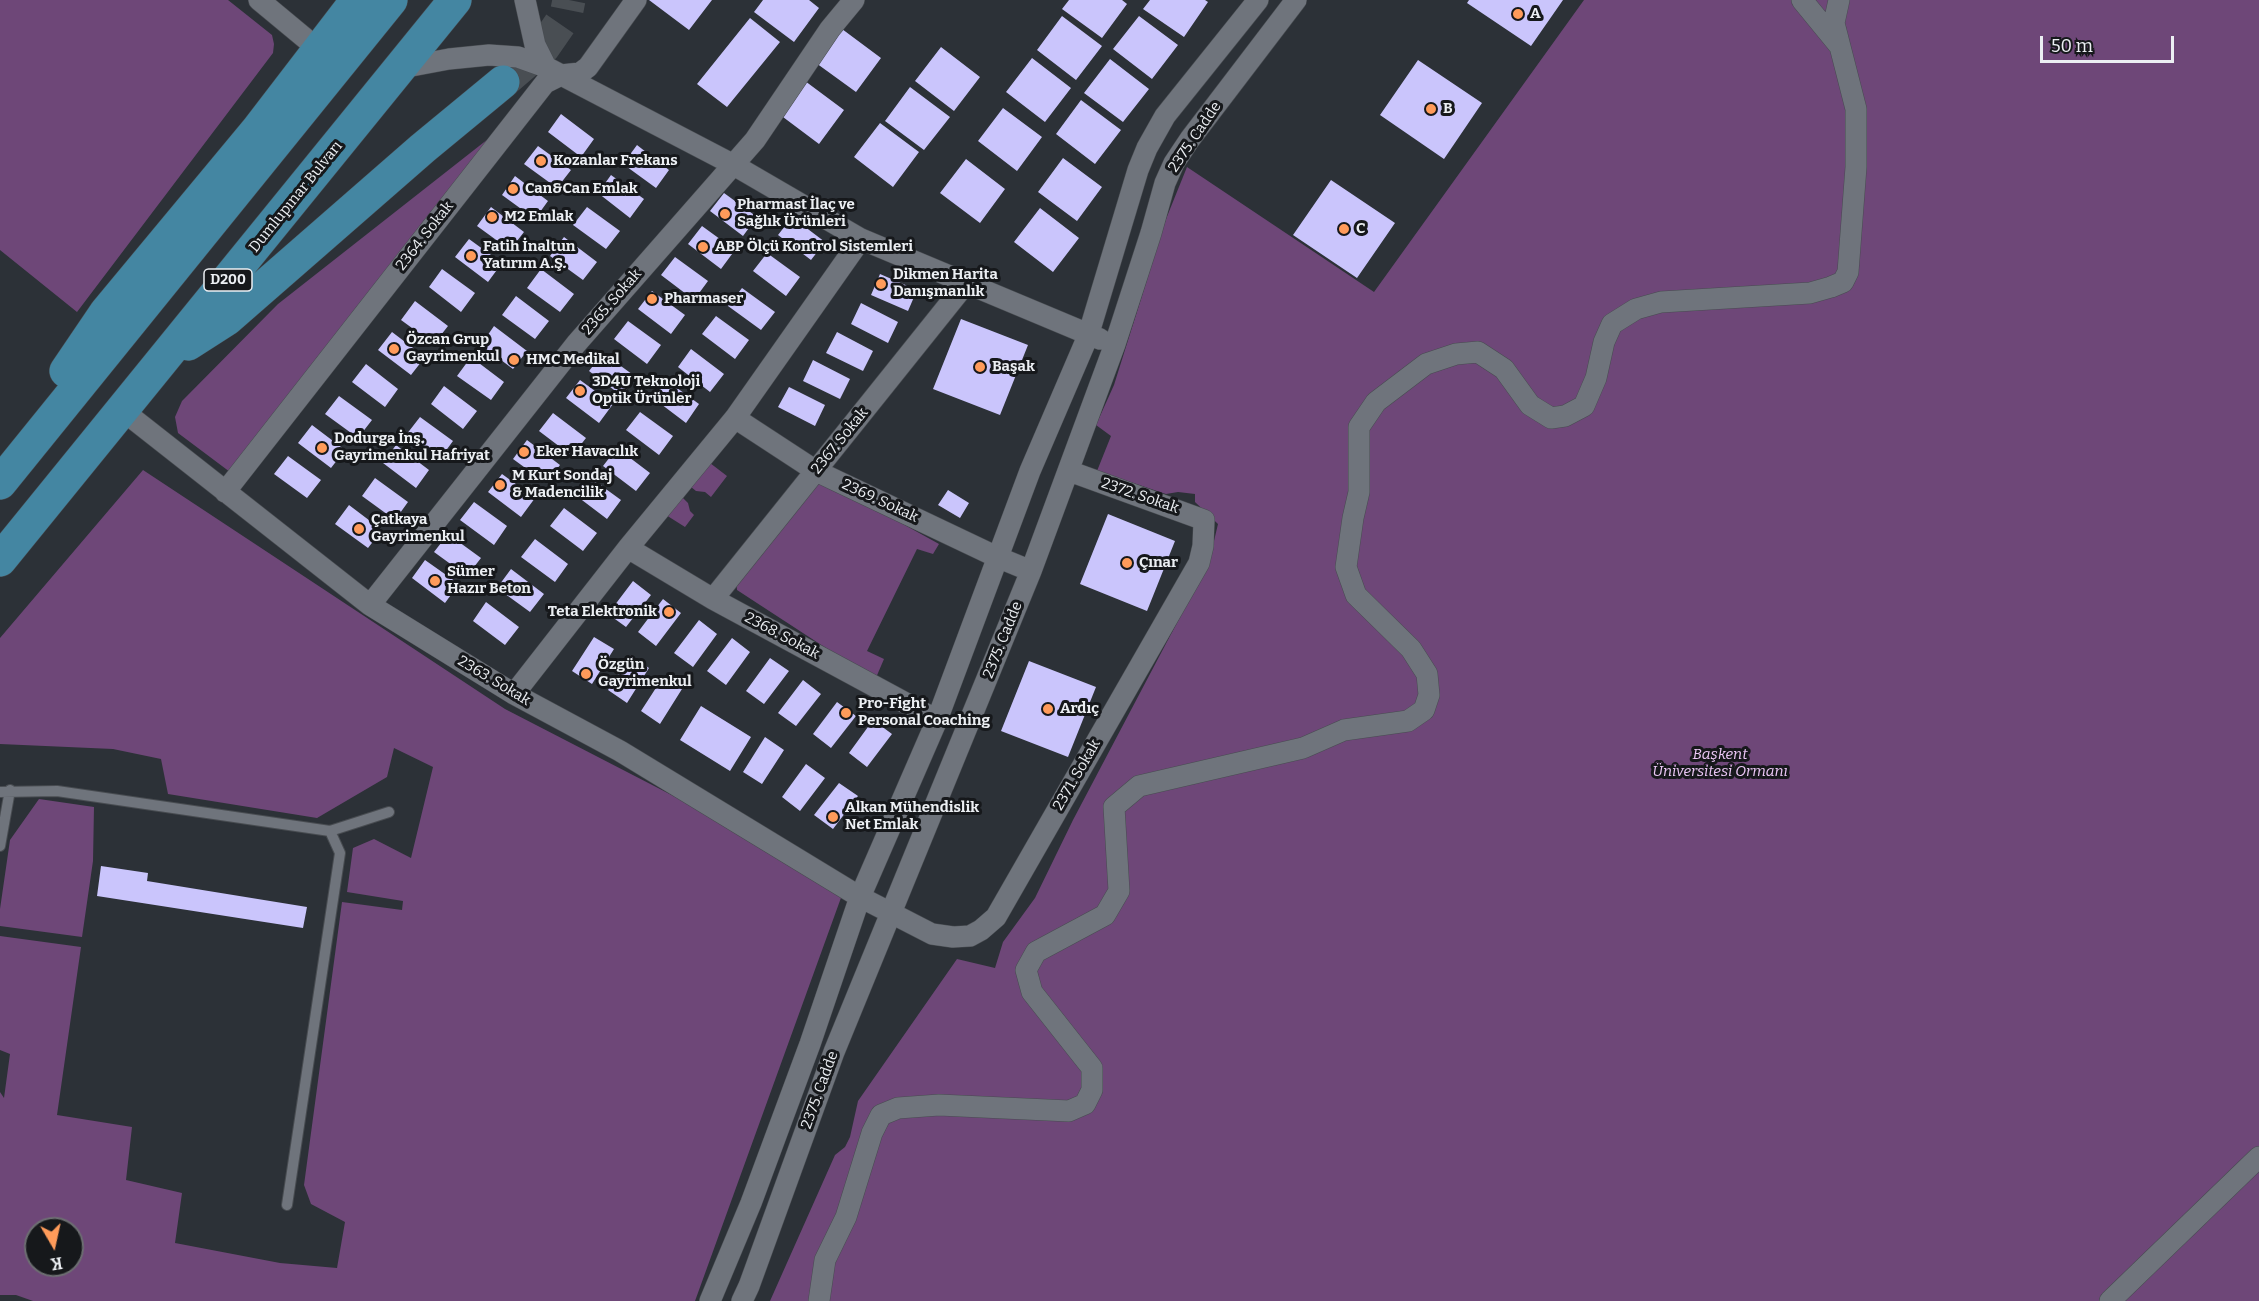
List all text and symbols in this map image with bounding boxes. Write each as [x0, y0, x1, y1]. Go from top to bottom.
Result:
place label: A [1530, 5, 1541, 23]
marker: A [1511, 7, 1525, 21]
scale bar [2043, 24, 2176, 62]
text: 50 m [2051, 35, 2093, 57]
street label: 2375. Cadde [1165, 98, 1225, 176]
place label: B [1443, 100, 1453, 118]
marker: B [1424, 102, 1438, 116]
street label: Dumlupınar Bulvarı [246, 138, 346, 256]
place label: Kozanlar Frekans [553, 152, 678, 170]
marker: Kozanlar Frekans [534, 154, 548, 168]
place label: Can&Can Emlak [525, 180, 638, 198]
marker: Can&Can Emlak [506, 182, 520, 196]
place label: Pharmast İlaç ve Sağlık Ürünleri [737, 196, 855, 231]
street label: 2364. Sokak [392, 198, 458, 274]
marker: Pharmast İlaç ve Sağlık Ürünleri [718, 207, 732, 221]
place label: M2 Emlak [504, 208, 573, 226]
marker: M2 Emlak [485, 210, 499, 224]
place label: C [1356, 220, 1365, 238]
marker: C [1337, 222, 1351, 236]
place label: Fatih İnaltun Yatırım A.Ş. [483, 238, 576, 273]
place label: ABP Ölçü Kontrol Sistemleri [715, 238, 913, 256]
marker: ABP Ölçü Kontrol Sistemleri [696, 240, 710, 254]
marker: Fatih İnaltun Yatırım A.Ş. [464, 249, 478, 263]
street label: 2365. Sokak [579, 265, 645, 339]
place label: Dikmen Harita Danışmanlık [893, 266, 998, 301]
road number: D200 [204, 269, 252, 291]
marker: Dikmen Harita Danışmanlık [874, 277, 888, 291]
place label: Pharmaser [664, 290, 743, 308]
marker: Pharmaser [645, 292, 659, 306]
place label: Özcan Grup Gayrimenkul [406, 331, 500, 366]
marker: Özcan Grup Gayrimenkul [387, 342, 401, 356]
place label: HMC Medikal [526, 351, 620, 369]
marker: HMC Medikal [507, 353, 521, 367]
place label: Başak [992, 358, 1035, 376]
marker: Başak [973, 360, 987, 374]
place label: 3D4U Teknoloji Optik Ürünler [592, 373, 700, 408]
marker: 3D4U Teknoloji Optik Ürünler [573, 384, 587, 398]
street label: 2367. Sokak [808, 404, 872, 478]
place label: Dodurga İnş. Gayrimenkul Hafriyat [334, 430, 490, 465]
marker: Dodurga İnş. Gayrimenkul Hafriyat [315, 441, 329, 455]
place label: Eker Havacılık [536, 443, 638, 461]
marker: Eker Havacılık [517, 445, 531, 459]
place label: M Kurt Sondaj & Madencilik [512, 467, 612, 502]
street label: 2372. Sokak [1099, 474, 1181, 518]
street label: 2369. Sokak [839, 476, 921, 526]
marker: M Kurt Sondaj & Madencilik [493, 478, 507, 492]
place label: Çatkaya Gayrimenkul [371, 511, 465, 546]
marker: Çatkaya Gayrimenkul [352, 522, 366, 536]
place label: Çınar [1139, 554, 1178, 572]
marker: Çınar [1120, 556, 1134, 570]
place label: Sümer Hazır Beton [447, 563, 531, 598]
marker: Sümer Hazır Beton [428, 574, 442, 588]
street label: 2375. Cadde [979, 599, 1027, 681]
place label: Teta Elektronik [548, 603, 657, 621]
marker: Teta Elektronik [662, 605, 676, 619]
street label: 2368. Sokak [741, 609, 823, 663]
street label: 2363. Sokak [454, 652, 534, 710]
place label: Özgün Gayrimenkul [598, 656, 692, 691]
marker: Özgün Gayrimenkul [579, 667, 593, 681]
place label: Pro-Fight Personal Coaching [858, 695, 990, 730]
place label: Ardıç [1060, 700, 1099, 718]
marker: Ardıç [1041, 702, 1055, 716]
marker: Pro-Fight Personal Coaching [839, 706, 853, 720]
street label: 2371. Sokak [1049, 736, 1105, 814]
park label: Başkent Üniversitesi Ormanı [1652, 746, 1788, 781]
place label: Alkan Mühendislik Net Emlak [845, 799, 979, 834]
marker: Alkan Mühendislik Net Emlak [826, 810, 840, 824]
street label: 2375. Cadde [798, 1049, 842, 1131]
north arrow [24, 1217, 84, 1277]
text: K [49, 1253, 64, 1274]

